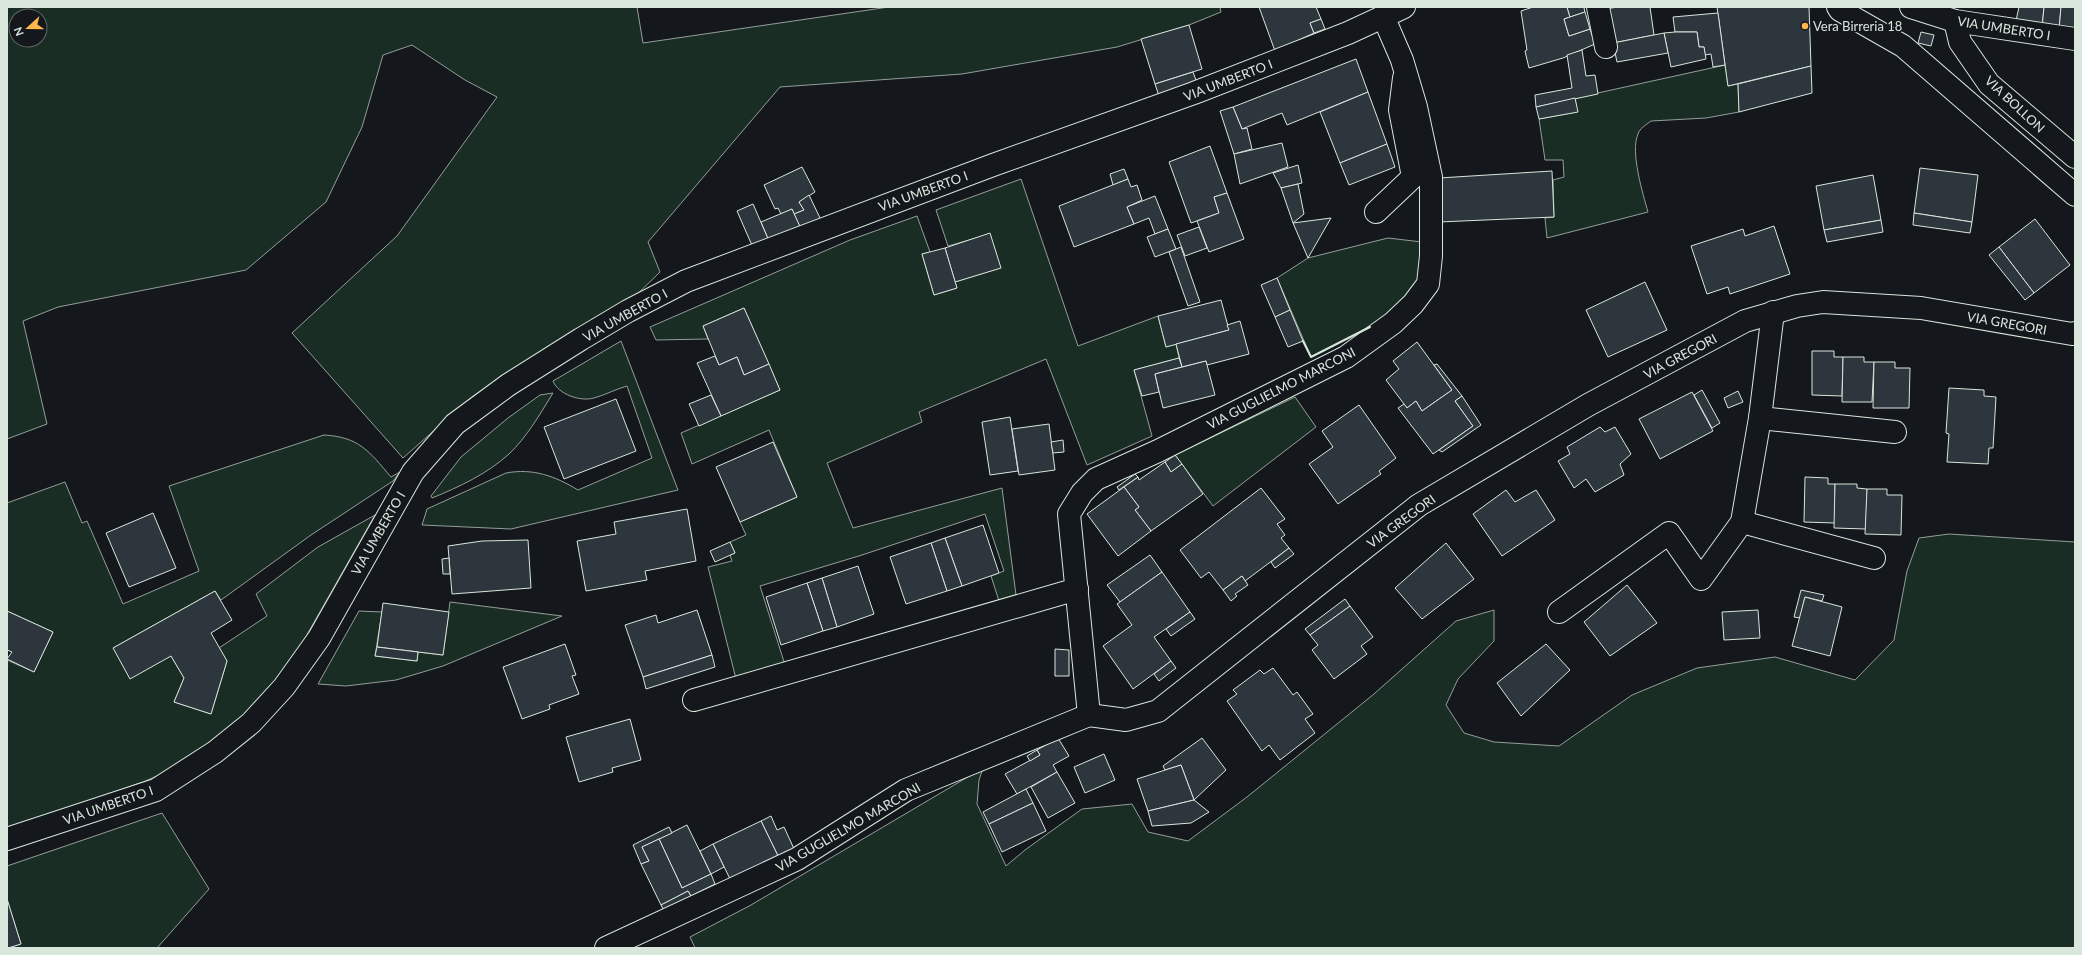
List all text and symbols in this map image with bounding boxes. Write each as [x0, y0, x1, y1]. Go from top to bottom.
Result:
north arrow [8, 8, 48, 48]
street label: VIA UMBERTO I [1956, 13, 2052, 43]
place label: Vera Birreria 18 [1813, 18, 1902, 34]
marker: Vera Birreria 18 [1800, 21, 1810, 31]
text: N [11, 25, 26, 38]
street label: VIA UMBERTO I [1181, 56, 1275, 104]
street label: VIA BOLLON [1982, 72, 2048, 136]
street label: VIA UMBERTO I [876, 167, 970, 215]
street label: VIA UMBERTO I [580, 285, 670, 345]
street label: VIA GREGORI [1966, 308, 2048, 338]
street label: VIA GREGORI [1641, 330, 1719, 382]
street label: VIA GUGLIELMO MARCONI [1204, 344, 1358, 432]
street label: VIA UMBERTO I [348, 488, 408, 578]
street label: VIA GREGORI [1364, 491, 1438, 551]
street label: VIA GUGLIELMO MARCONI [773, 779, 923, 875]
street label: VIA UMBERTO I [61, 782, 155, 828]

